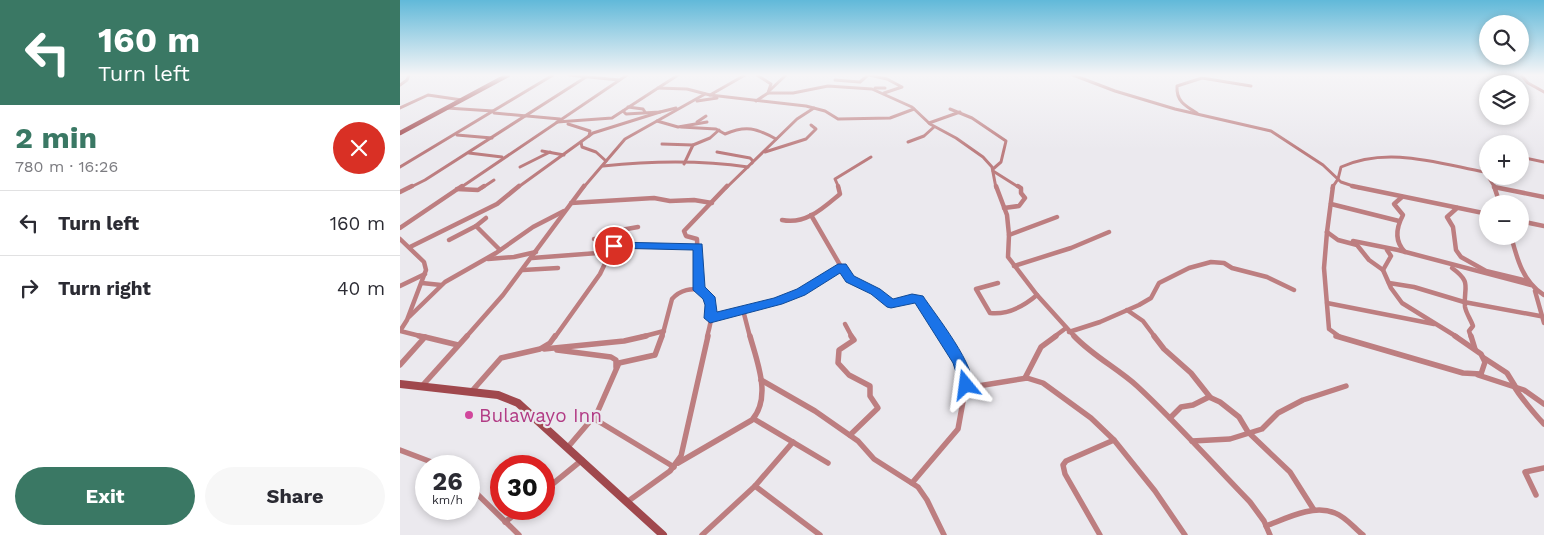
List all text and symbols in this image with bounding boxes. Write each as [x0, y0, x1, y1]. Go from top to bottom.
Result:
map controls [1479, 15, 1529, 245]
button: search [1479, 15, 1529, 65]
text: 160 m [98, 19, 200, 61]
icon: left [15, 20, 80, 85]
text: Turn left [98, 61, 190, 86]
button: layers [1479, 75, 1529, 125]
text: 2 min [15, 120, 97, 155]
button: close [333, 122, 385, 174]
button: + [1479, 135, 1529, 185]
text: 780 m · 16:26 [15, 157, 118, 176]
button: − [1479, 195, 1529, 245]
icon: left [15, 209, 43, 237]
text: Turn left [58, 212, 139, 235]
text: 160 m [330, 212, 385, 235]
pin [593, 225, 635, 267]
icon: arrive [600, 232, 628, 260]
icon: right [15, 274, 43, 302]
text: Turn right [58, 277, 151, 300]
text: 40 m [337, 277, 385, 300]
position arrow [939, 358, 991, 410]
place label: Bulawayo Inn [479, 404, 602, 427]
marker: Bulawayo Inn [463, 409, 475, 421]
speed limit sign: 30 [490, 455, 555, 520]
button: Exit [15, 467, 195, 525]
button: Share [205, 467, 385, 525]
text: 26 [432, 467, 463, 496]
text: km/h [432, 493, 463, 507]

